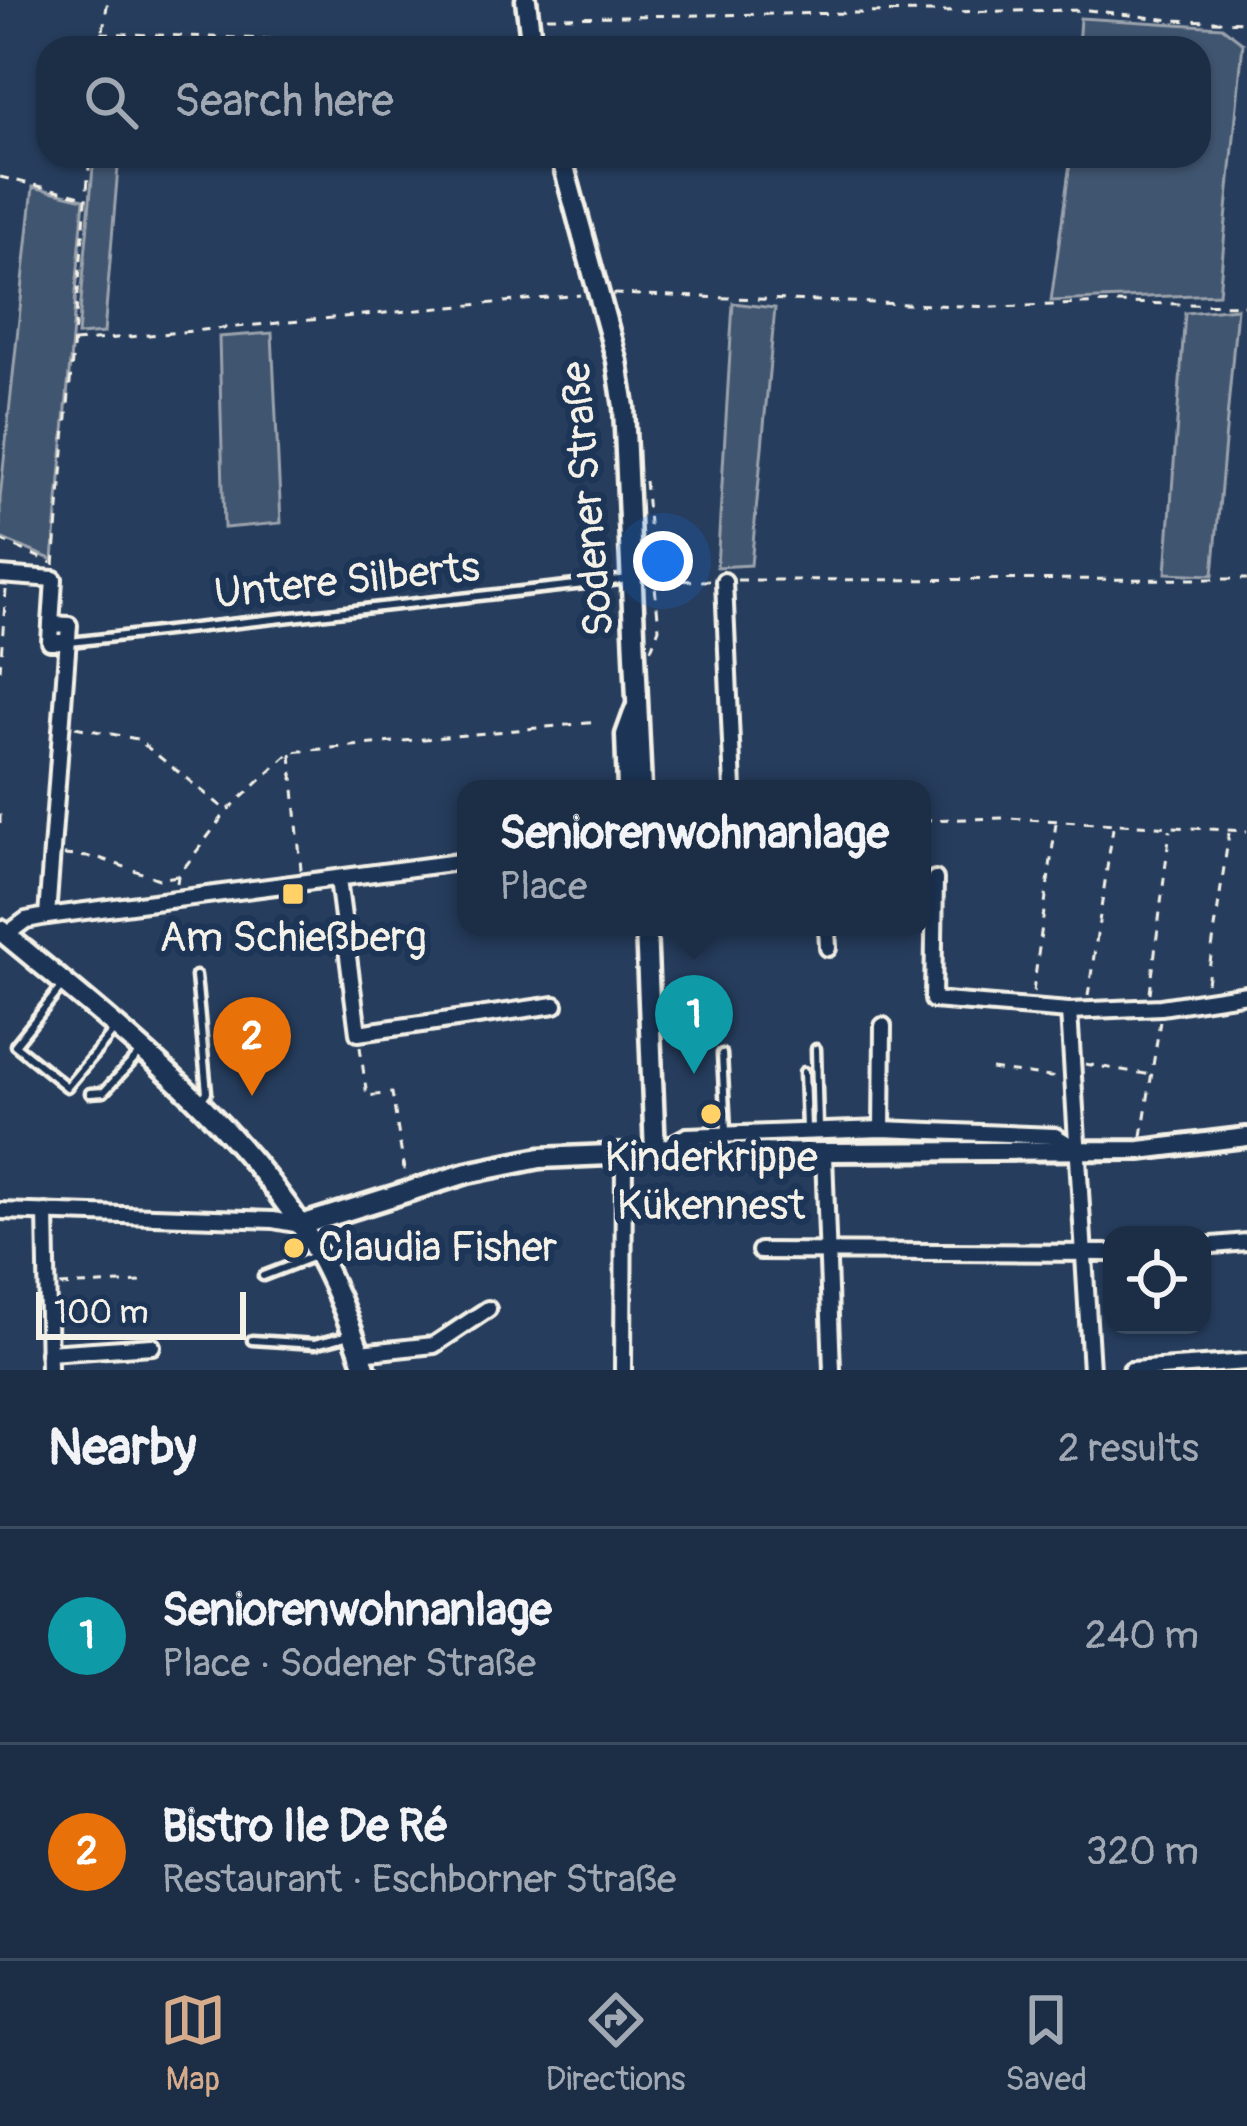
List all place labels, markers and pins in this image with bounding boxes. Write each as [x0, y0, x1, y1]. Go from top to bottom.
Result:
marker: Am Schießberg [280, 881, 306, 907]
place label: Am Schießberg [159, 912, 427, 964]
pin: 1 [655, 975, 733, 1074]
pin: 2 [213, 997, 291, 1096]
marker: Kinderkrippe Kükennest [698, 1101, 724, 1127]
place label: Kinderkrippe Kükennest [604, 1132, 818, 1232]
place label: Claudia Fisher [318, 1222, 557, 1274]
marker: Claudia Fisher [281, 1235, 307, 1261]

